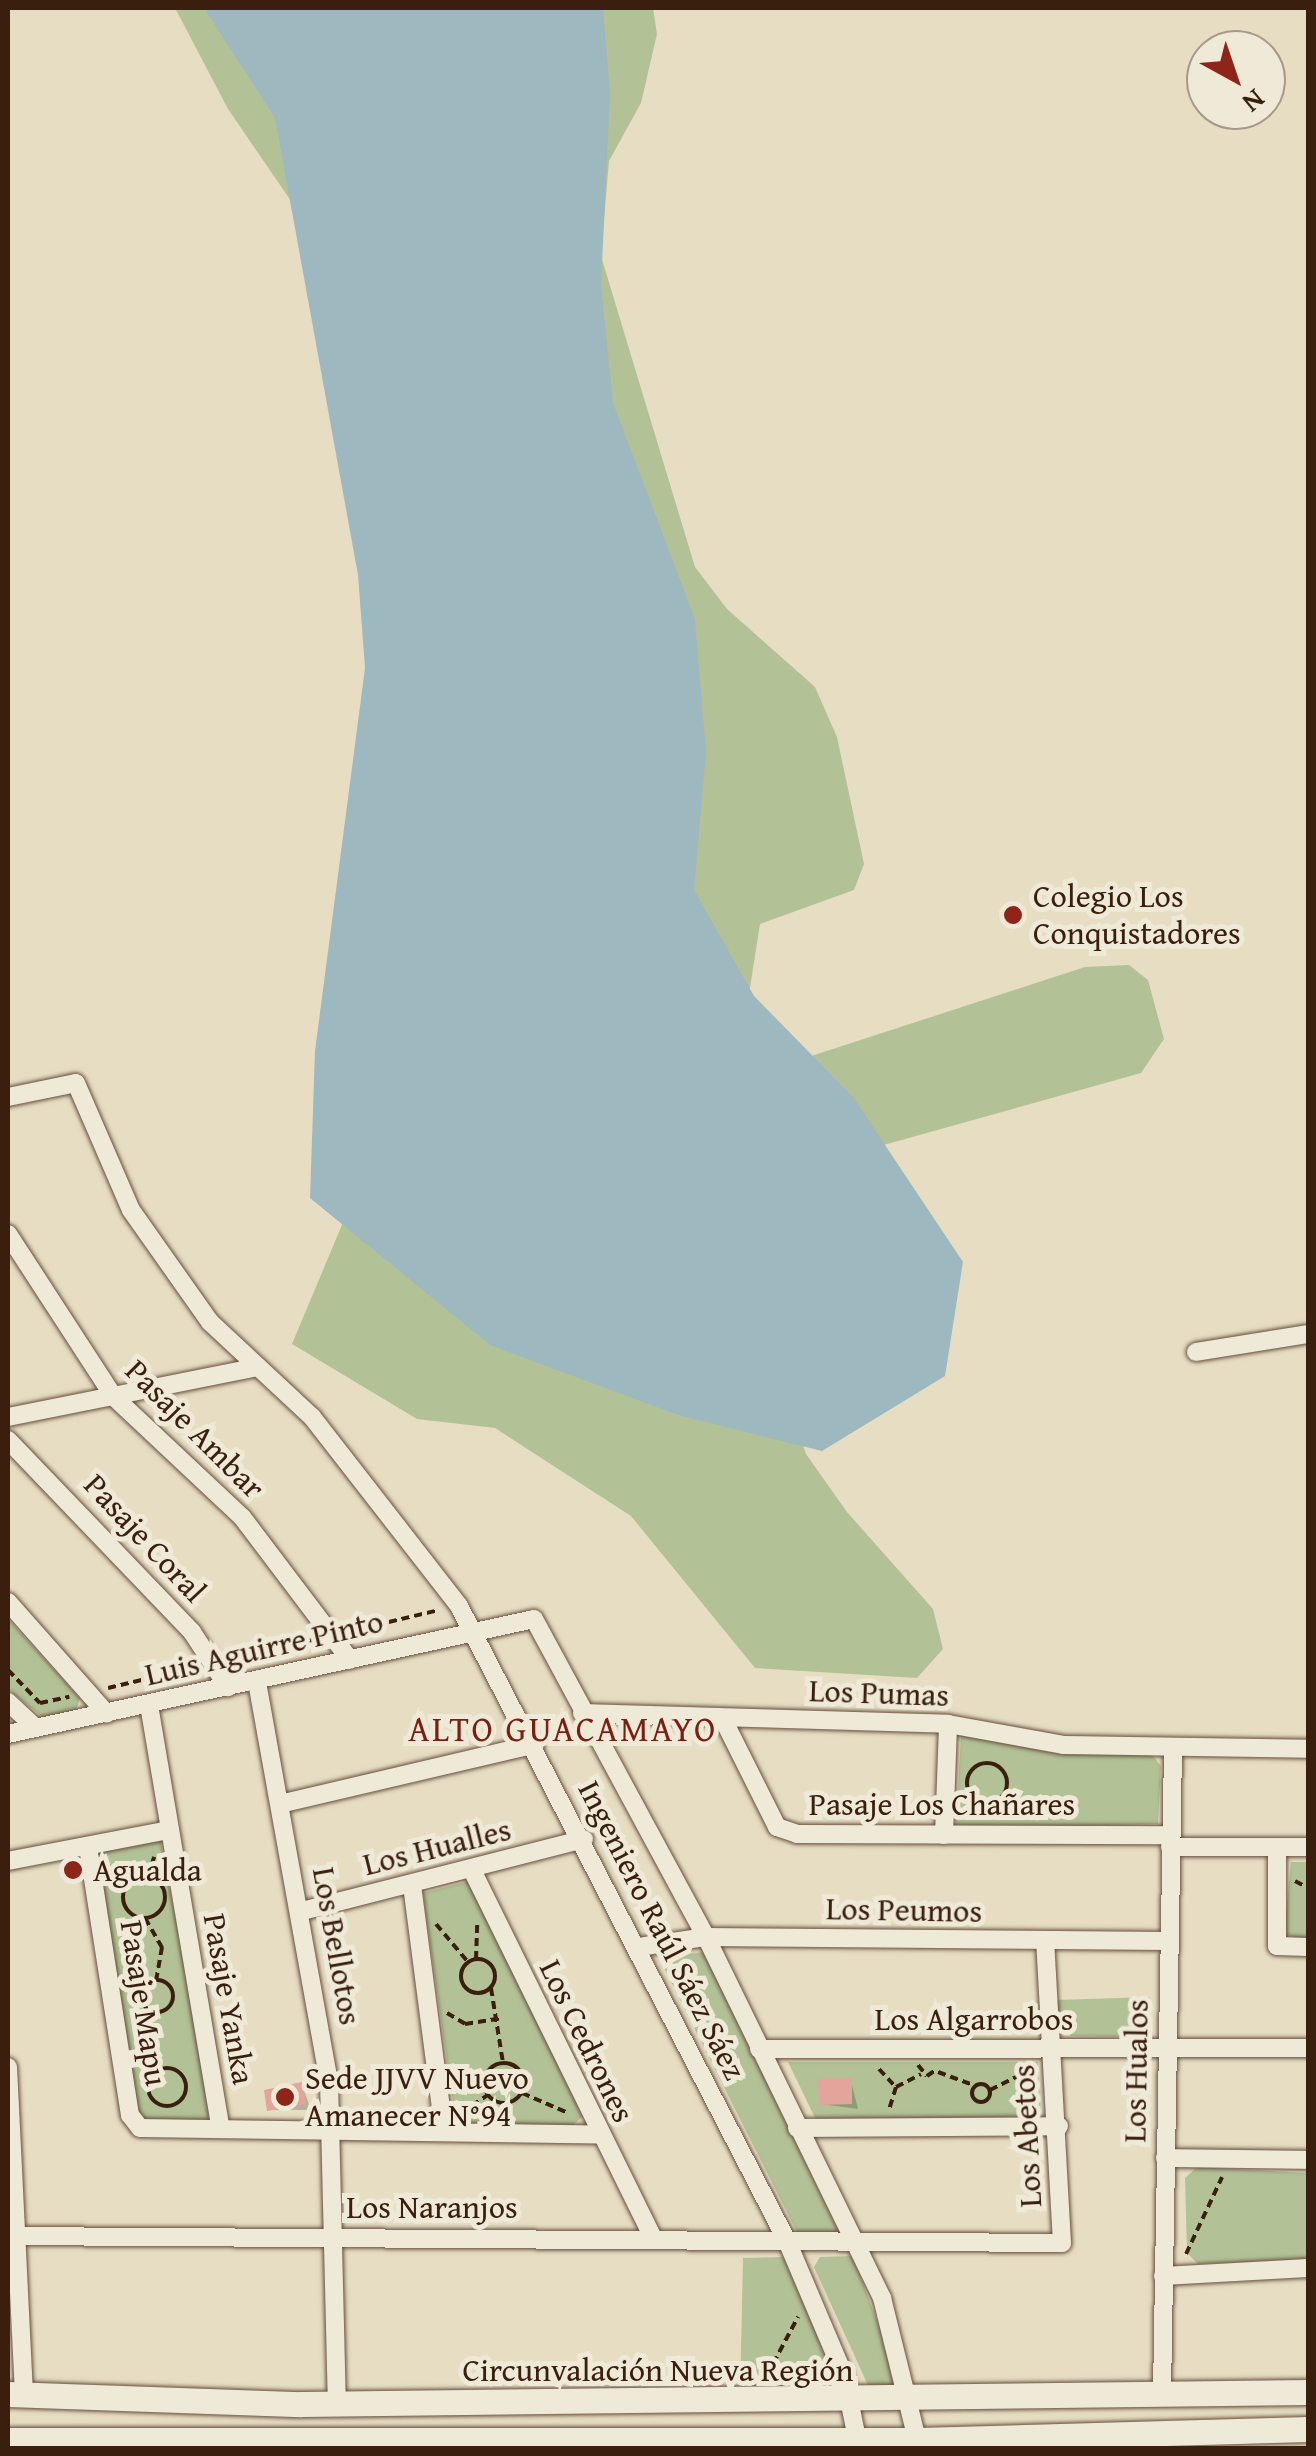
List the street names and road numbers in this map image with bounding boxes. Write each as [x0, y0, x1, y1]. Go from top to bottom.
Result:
street label: Pasaje Ambar [117, 1351, 273, 1507]
street label: Pasaje Coral [76, 1466, 214, 1610]
street label: Luis Aguirre Pinto [141, 1602, 387, 1694]
street label: Los Pumas [808, 1671, 950, 1715]
street label: Ingeniero Raúl Sáez Sáez [570, 1774, 754, 2086]
street label: Pasaje Los Chañares [809, 1785, 1075, 1823]
street label: Los Hualles [359, 1810, 515, 1884]
street label: Los Bellotos [304, 1864, 370, 2028]
street label: Los Peumos [825, 1889, 983, 1931]
street label: Pasaje Yanka [195, 1911, 263, 2087]
street label: Pasaje Mapu [112, 1918, 176, 2088]
street label: Los Cedrones [531, 1954, 643, 2128]
street label: Los Hualos [1116, 1999, 1156, 2143]
street label: Los Algarrobos [875, 2000, 1073, 2038]
street label: Los Abetos [1004, 2064, 1050, 2208]
street label: Los Naranjos [346, 2188, 518, 2226]
street label: Circunvalación Nueva Región [463, 2351, 853, 2389]

